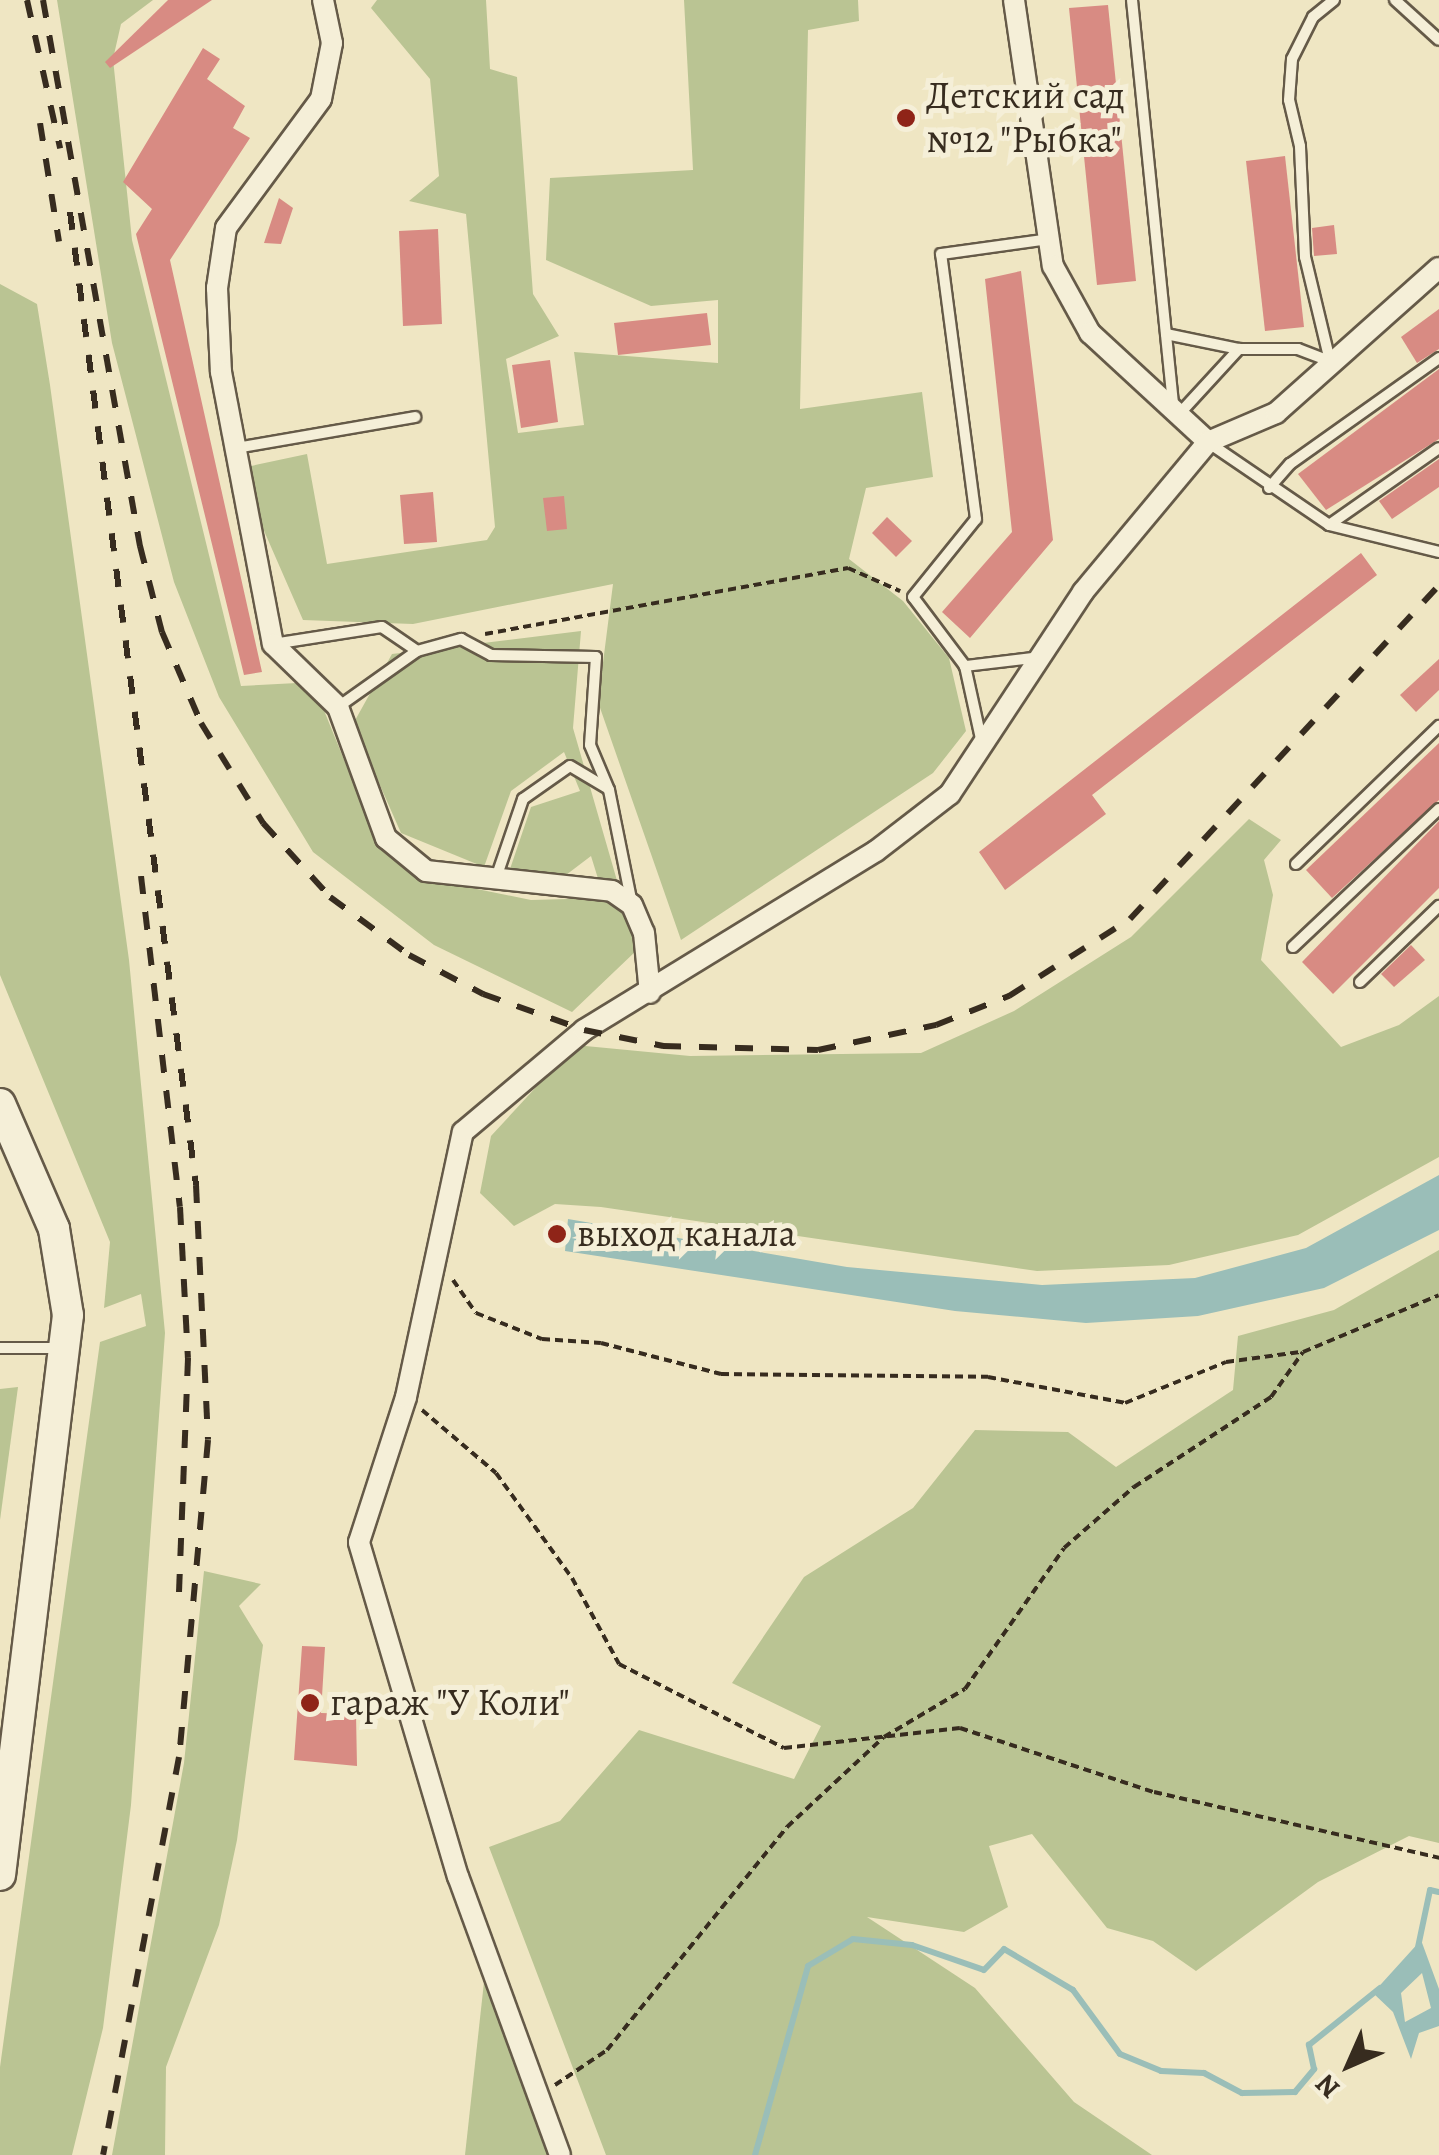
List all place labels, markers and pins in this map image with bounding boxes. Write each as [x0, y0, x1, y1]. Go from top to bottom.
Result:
place label: Детский сад №12 "Рыбка" [926, 73, 1125, 162]
marker: Детский сад №12 "Рыбка" [895, 107, 917, 129]
place label: выход канала [577, 1211, 796, 1257]
marker: выход канала [546, 1223, 568, 1245]
place label: гараж "У Коли" [330, 1680, 571, 1726]
marker: гараж "У Коли" [299, 1692, 321, 1714]

